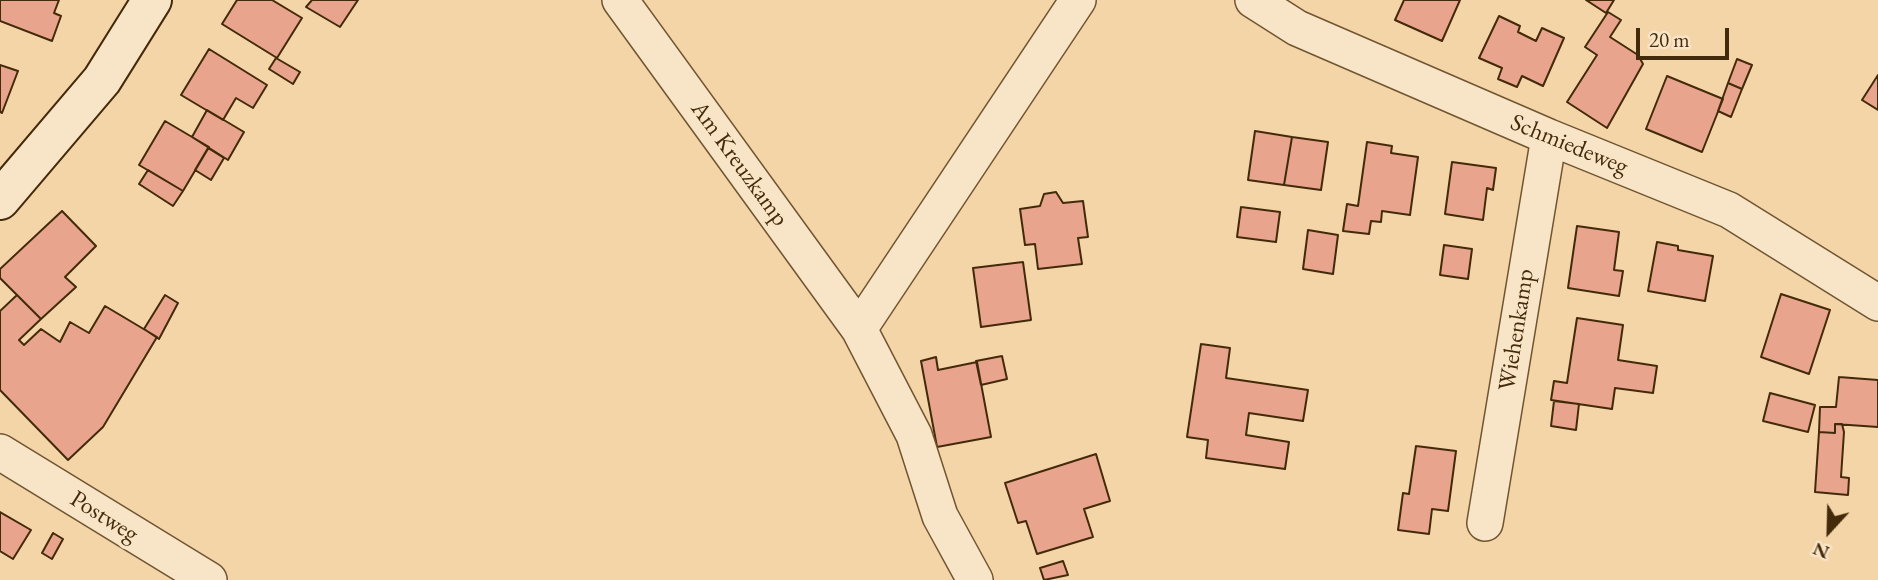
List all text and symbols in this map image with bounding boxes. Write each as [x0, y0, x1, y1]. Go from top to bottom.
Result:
scale bar [1640, 14, 1733, 58]
text: 20 m [1649, 26, 1690, 53]
street label: Am Kreuzkamp [684, 96, 794, 232]
street label: Schmiedeweg [1506, 108, 1632, 182]
street label: Wiehenkamp [1493, 267, 1541, 393]
street label: Postweg [65, 485, 143, 549]
north arrow [1794, 496, 1864, 566]
text: N [1809, 536, 1833, 565]

